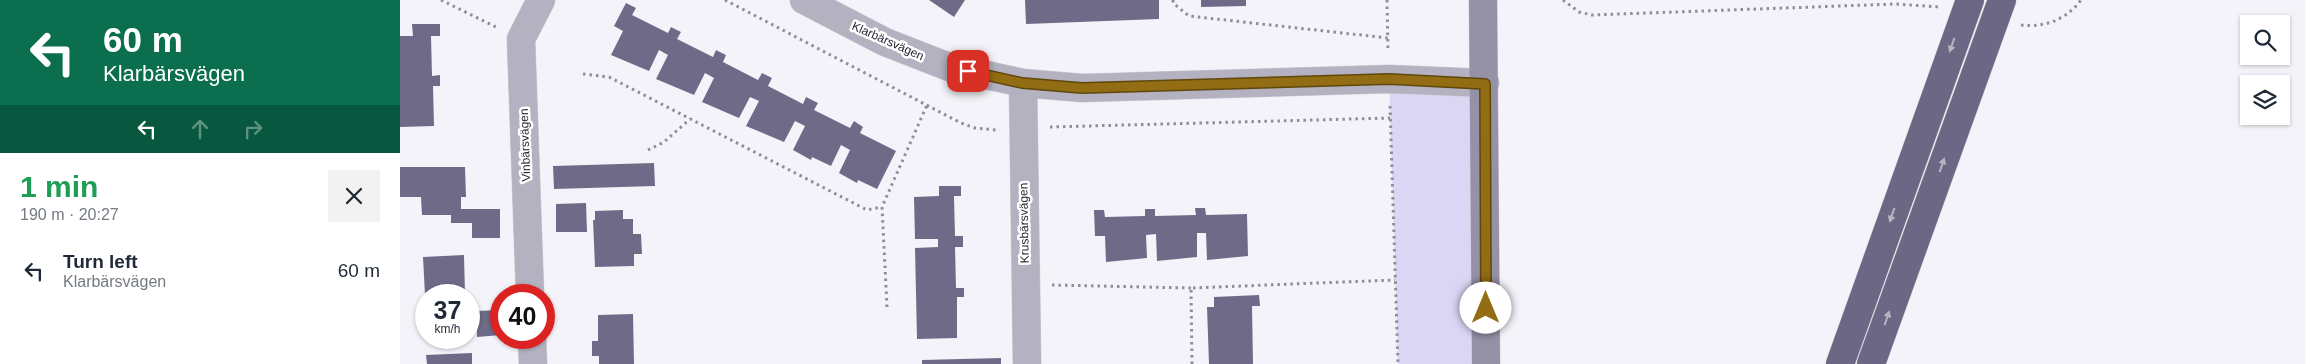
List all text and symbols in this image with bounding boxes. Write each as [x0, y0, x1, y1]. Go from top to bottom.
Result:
map controls [2240, 15, 2290, 125]
button: search [2240, 15, 2290, 65]
street label: Klarbärsvägen [850, 19, 926, 63]
icon: left [20, 20, 85, 85]
text: 60 m [103, 20, 183, 59]
one-way arrow [1948, 38, 1955, 53]
pin [947, 50, 989, 92]
icon: arrive [954, 57, 982, 85]
text: Klarbärsvägen [103, 61, 245, 86]
button: layers [2240, 75, 2290, 125]
street label: Vinbärsvägen [517, 108, 533, 182]
icon: left [133, 115, 161, 143]
icon: ahead [186, 115, 214, 143]
icon: right [239, 115, 267, 143]
one-way arrow [1938, 157, 1946, 172]
text: 1 min [20, 170, 98, 203]
button: close [328, 170, 380, 222]
street label: Krusbärsvägen [1016, 183, 1032, 263]
text: 190 m · 20:27 [20, 206, 119, 223]
one-way arrow [1888, 208, 1896, 223]
text: Turn left [63, 251, 138, 272]
icon: left [20, 257, 48, 285]
text: 60 m [338, 260, 380, 281]
text: Klarbärsvägen [63, 273, 166, 290]
position arrow [1459, 281, 1511, 333]
speed limit sign: 40 [490, 284, 555, 349]
text: 37 [434, 296, 461, 324]
one-way arrow [1884, 310, 1892, 325]
text: km/h [434, 322, 461, 336]

